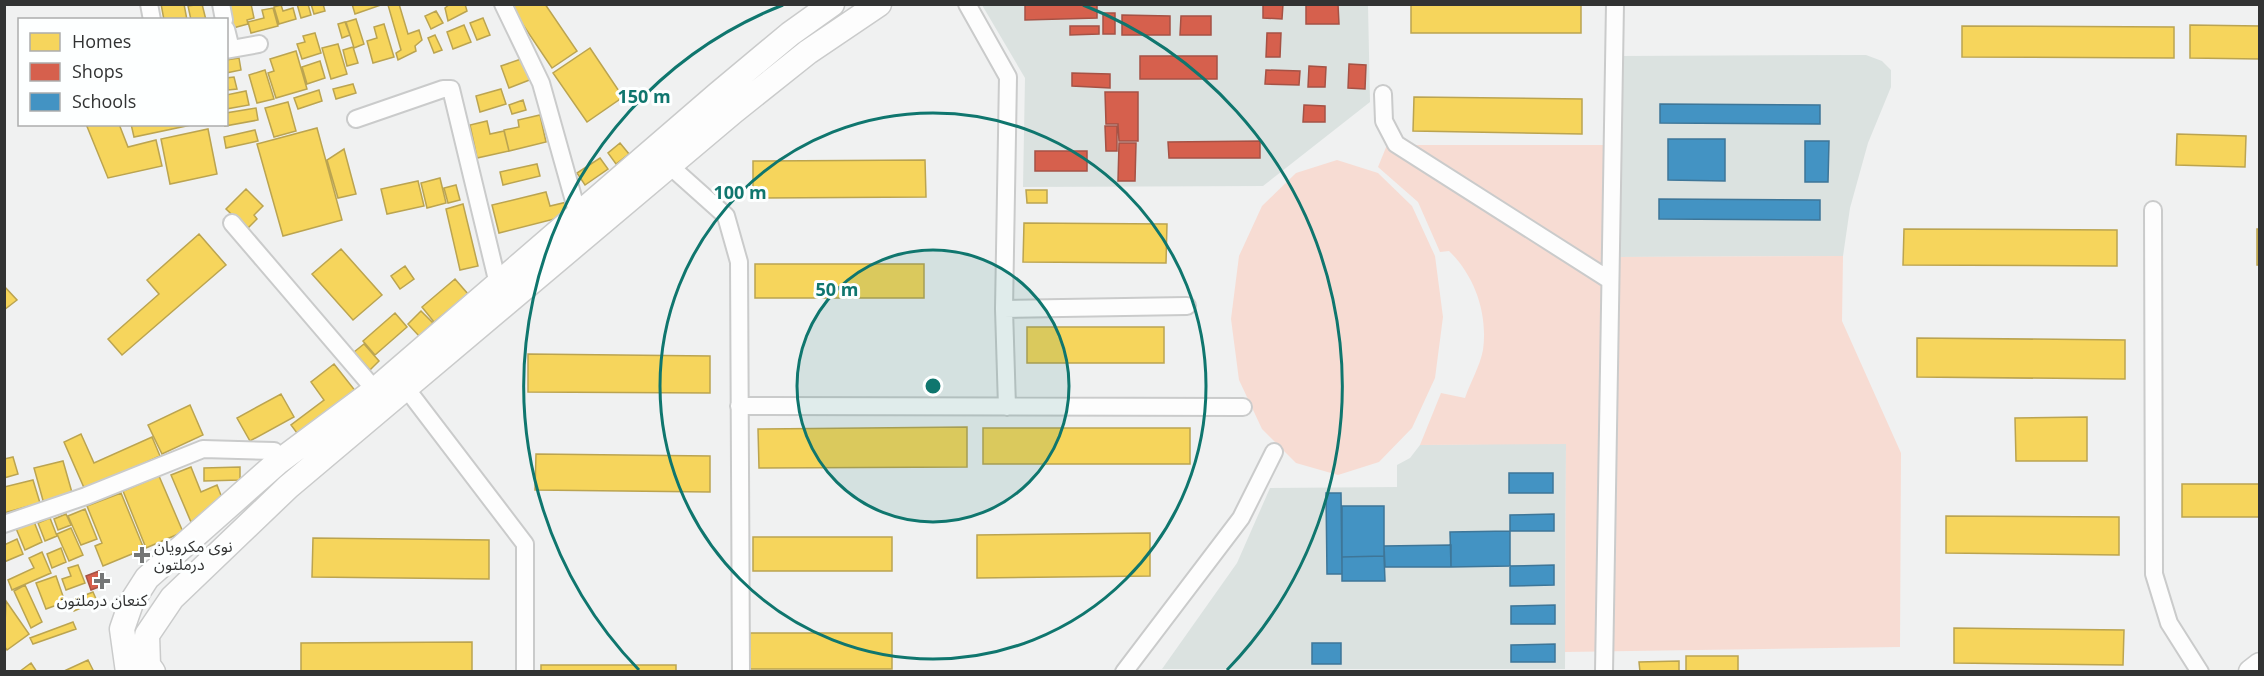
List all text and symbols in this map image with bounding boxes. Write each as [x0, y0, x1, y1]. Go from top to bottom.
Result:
legend [18, 18, 228, 126]
text: Homes [72, 29, 131, 53]
text: Shops [72, 59, 123, 83]
text: 150 m [617, 84, 671, 108]
text: Schools [72, 89, 136, 113]
text: 100 m [713, 180, 767, 204]
text: 50 m [816, 277, 858, 301]
centre of rings [923, 376, 943, 396]
place label: نوی مکرویان درملتون [154, 535, 233, 575]
marker: نوی مکرویان درملتون [135, 548, 149, 562]
marker: کنعان درملتون [95, 574, 109, 588]
place label: کنعان درملتون [57, 589, 148, 611]

